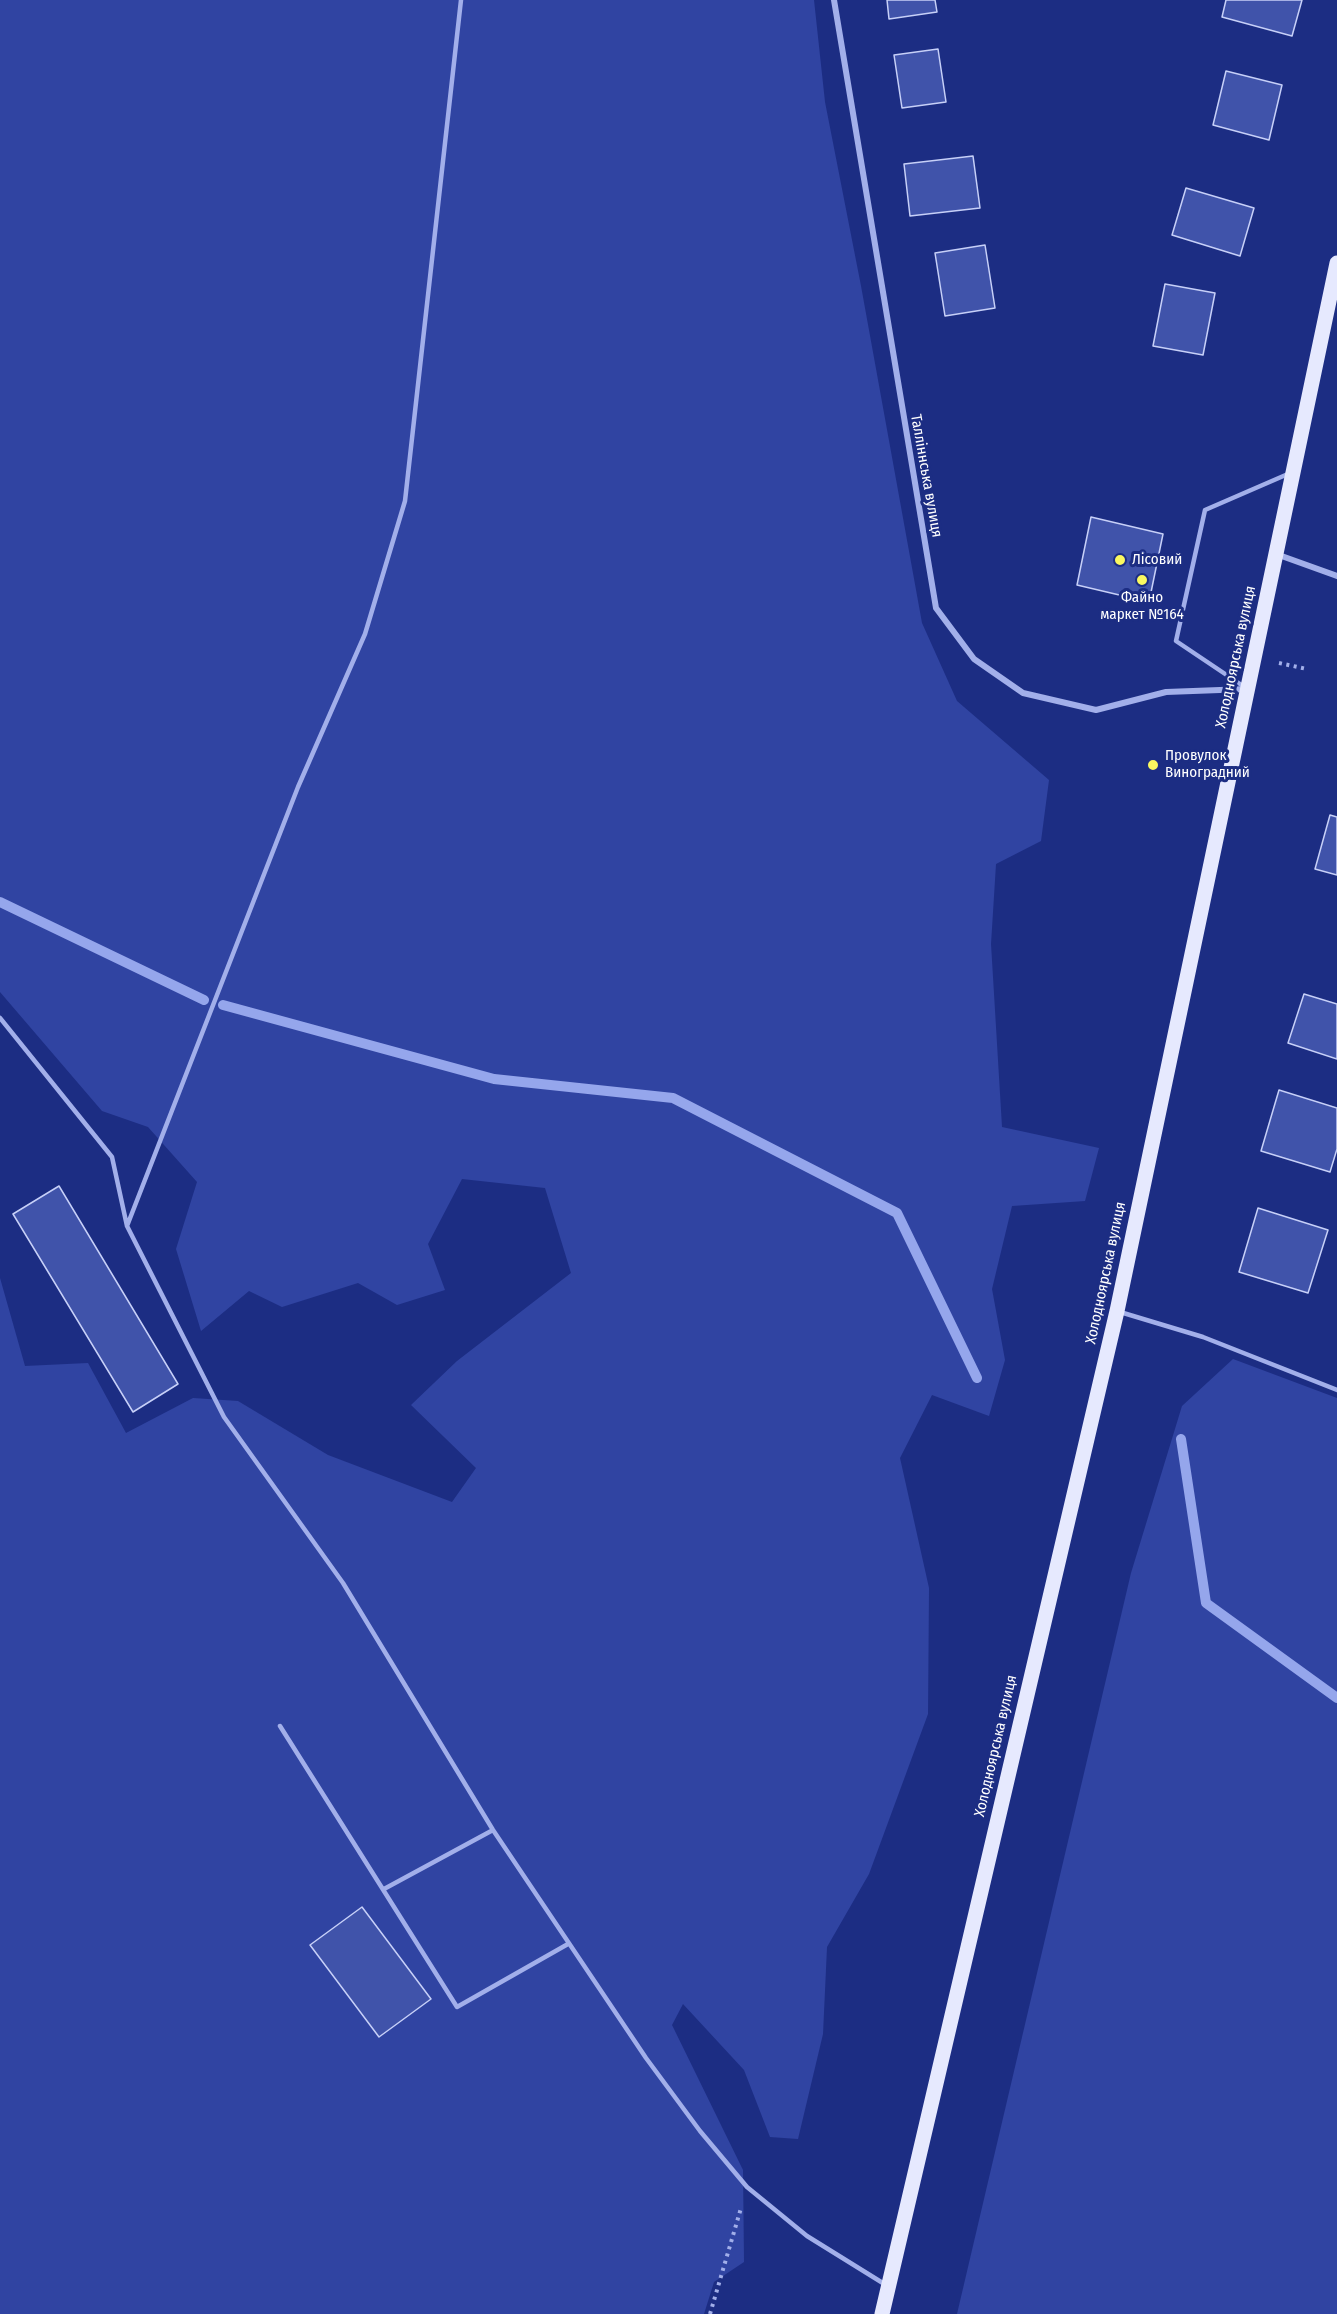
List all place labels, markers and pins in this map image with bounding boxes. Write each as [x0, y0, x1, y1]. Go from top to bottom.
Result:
place label: Лісовий [1132, 551, 1182, 569]
marker: Лісовий [1113, 553, 1127, 567]
marker: Файно маркет №164 [1135, 573, 1149, 587]
place label: Файно маркет №164 [1100, 589, 1184, 624]
place label: Провулок Виноградний [1165, 747, 1250, 782]
marker: Провулок Виноградний [1146, 758, 1160, 772]

